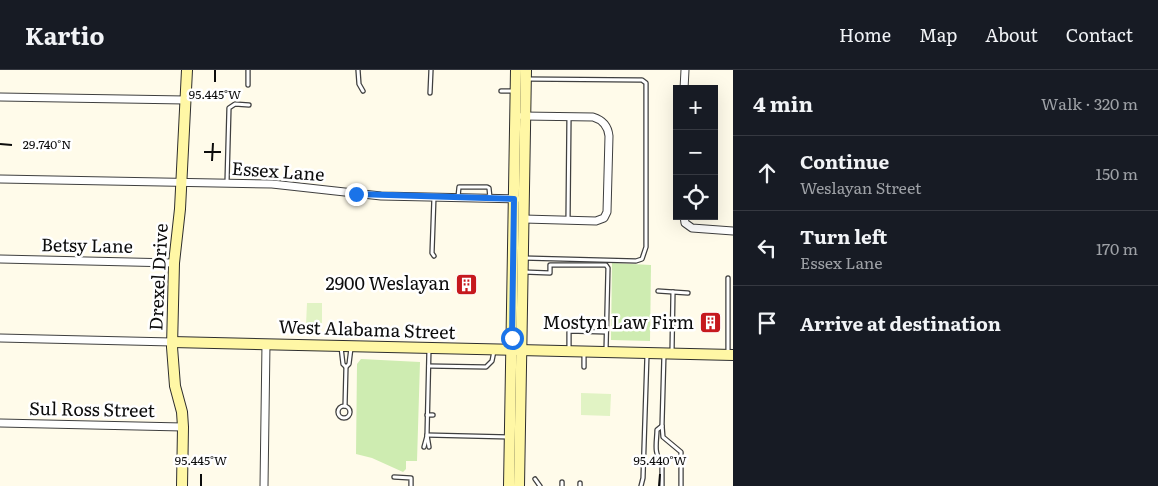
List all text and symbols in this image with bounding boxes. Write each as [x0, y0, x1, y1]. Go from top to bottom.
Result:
text: Kartio [25, 17, 104, 52]
text: Home [839, 21, 891, 48]
text: Map [919, 21, 957, 48]
text: About [985, 21, 1038, 48]
text: Contact [1066, 21, 1133, 48]
text: 95.445°W [189, 85, 241, 103]
map controls [673, 85, 718, 220]
button: + [673, 85, 718, 130]
text: 4 min [753, 87, 813, 118]
text: Walk · 320 m [1041, 91, 1138, 115]
button: − [673, 130, 718, 175]
text: 29.740°N [23, 135, 71, 153]
text: Continue [800, 147, 889, 175]
street label: Essex Lane [231, 154, 325, 187]
icon: ahead [753, 159, 781, 187]
text: 150 m [1095, 161, 1138, 185]
button: locate [673, 175, 718, 220]
text: Weslayan Street [800, 175, 921, 199]
route end [345, 183, 368, 206]
text: Turn left [800, 222, 887, 250]
street label: Drexel Drive [141, 223, 174, 331]
street label: Betsy Lane [41, 230, 133, 259]
icon: left [753, 234, 781, 262]
text: 170 m [1096, 236, 1138, 260]
text: Essex Lane [800, 250, 883, 274]
place label: 2900 Weslayan [326, 269, 450, 296]
building icon: 2900 Weslayan [454, 272, 478, 296]
place label: Mostyn Law Firm [542, 308, 694, 335]
icon: arrive [753, 309, 781, 337]
text: Arrive at destination [800, 309, 1001, 337]
building icon: Mostyn Law Firm [698, 311, 722, 335]
street label: West Alabama Street [278, 312, 457, 345]
route start [501, 327, 524, 350]
street label: Sul Ross Street [29, 394, 156, 423]
text: 95.445°W [175, 451, 227, 469]
text: 95.440°W [633, 451, 687, 469]

